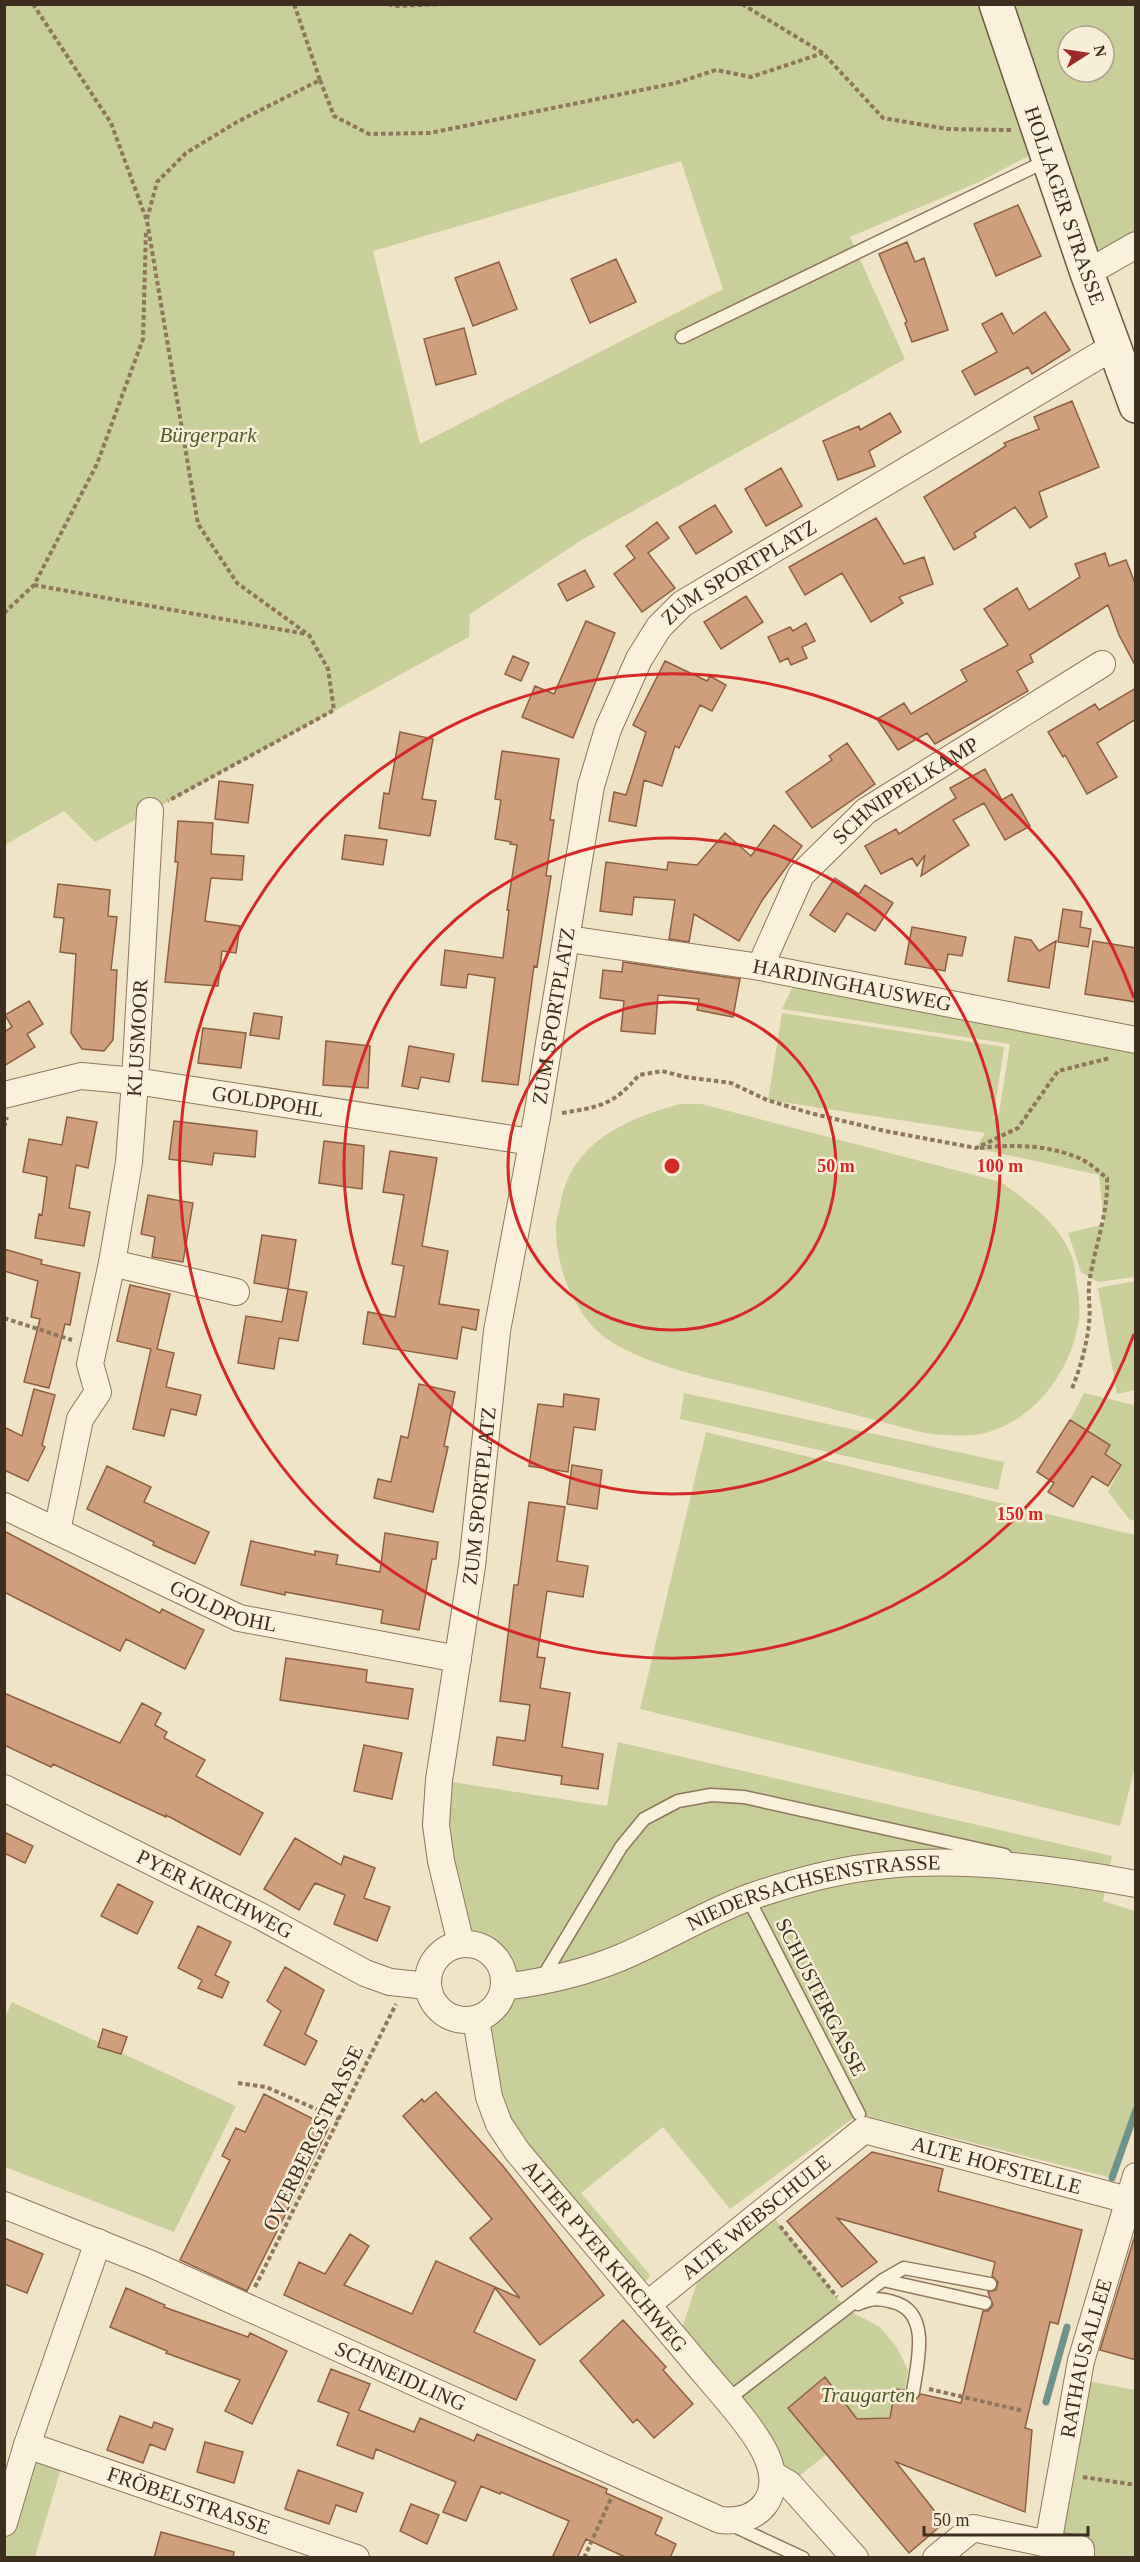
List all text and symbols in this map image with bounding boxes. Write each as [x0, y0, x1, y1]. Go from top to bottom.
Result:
north arrow [1056, 24, 1116, 84]
text: N [1091, 44, 1110, 59]
street label: HOLLAGER STRASSE [1020, 103, 1110, 308]
park label: Bürgerpark [159, 423, 257, 447]
street label: ZUM SPORTPLATZ [656, 515, 821, 630]
street label: SCHNIPPELKAMP [827, 732, 983, 849]
street label: ZUM SPORTPLATZ [527, 925, 580, 1106]
street label: HARDINGHAUSWEG [751, 954, 954, 1016]
street label: KLUSMOOR [122, 978, 153, 1098]
street label: GOLDPOHL [210, 1081, 326, 1122]
centre of rings [662, 1156, 682, 1176]
text: 50 m [817, 1156, 855, 1176]
text: 100 m [977, 1156, 1023, 1176]
street label: ZUM SPORTPLATZ [457, 1405, 501, 1586]
text: 150 m [997, 1504, 1043, 1524]
street label: GOLDPOHL [166, 1575, 279, 1637]
street label: PYER KIRCHWEG [133, 1844, 297, 1944]
street label: NIEDERSACHSENSTRASSE [683, 1850, 941, 1936]
street label: SCHUSTERGASSE [771, 1914, 871, 2080]
street label: OVERBERGSTRASSE [258, 2041, 368, 2235]
street label: ALTE HOFSTELLE [909, 2131, 1084, 2199]
street label: ALTE WEBSCHULE [676, 2150, 836, 2285]
street label: ALTER PYER KIRCHWEG [518, 2155, 692, 2357]
street label: RATHAUSALLEE [1055, 2276, 1117, 2440]
street label: SCHNEIDLING [331, 2336, 470, 2416]
park label: Traugarten [821, 2383, 915, 2407]
street label: FRÖBELSTRASSE [104, 2462, 273, 2540]
scale bar [924, 2499, 1088, 2537]
text: 50 m [933, 2510, 970, 2530]

